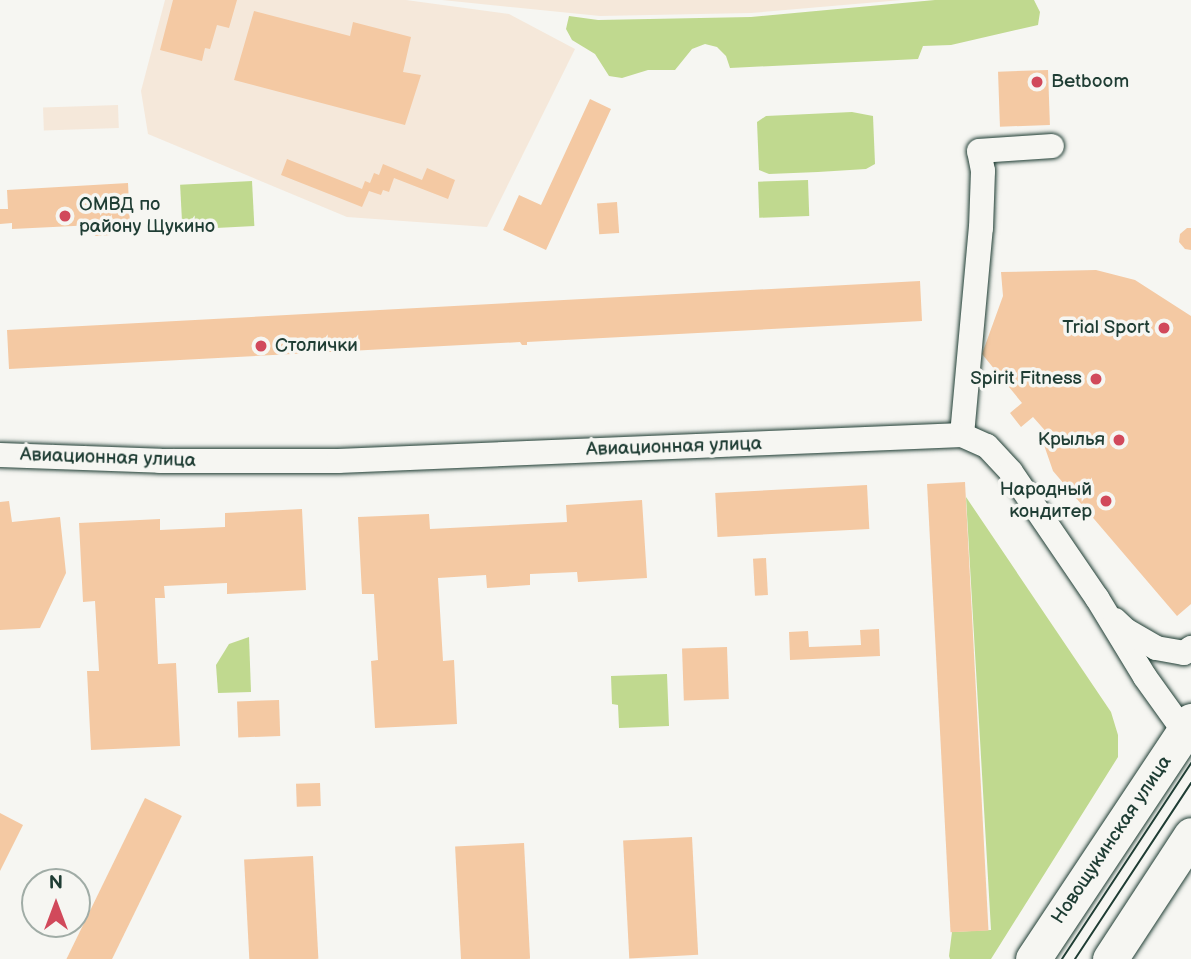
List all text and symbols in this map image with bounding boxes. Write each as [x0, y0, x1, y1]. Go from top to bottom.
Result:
place label: Betboom [1051, 71, 1129, 93]
marker: Betboom [1029, 74, 1045, 90]
place label: ОМВД по району Щукино [79, 194, 215, 238]
marker: ОМВД по району Щукино [57, 208, 73, 224]
place label: Trial Sport [1062, 317, 1150, 339]
marker: Trial Sport [1156, 320, 1172, 336]
place label: Столички [275, 335, 358, 357]
marker: Столички [253, 338, 269, 354]
place label: Spirit Fitness [970, 368, 1082, 390]
marker: Spirit Fitness [1088, 371, 1104, 387]
place label: Крылья [1038, 429, 1105, 451]
marker: Крылья [1111, 432, 1127, 448]
street label: Авиационная улица [586, 433, 762, 461]
street label: Авиационная улица [20, 444, 196, 472]
place label: Народный кондитер [1000, 479, 1092, 523]
marker: Народный кондитер [1098, 493, 1114, 509]
street label: Новощукинская улица [1047, 751, 1177, 929]
north arrow [21, 868, 91, 938]
text: N [49, 872, 63, 895]

